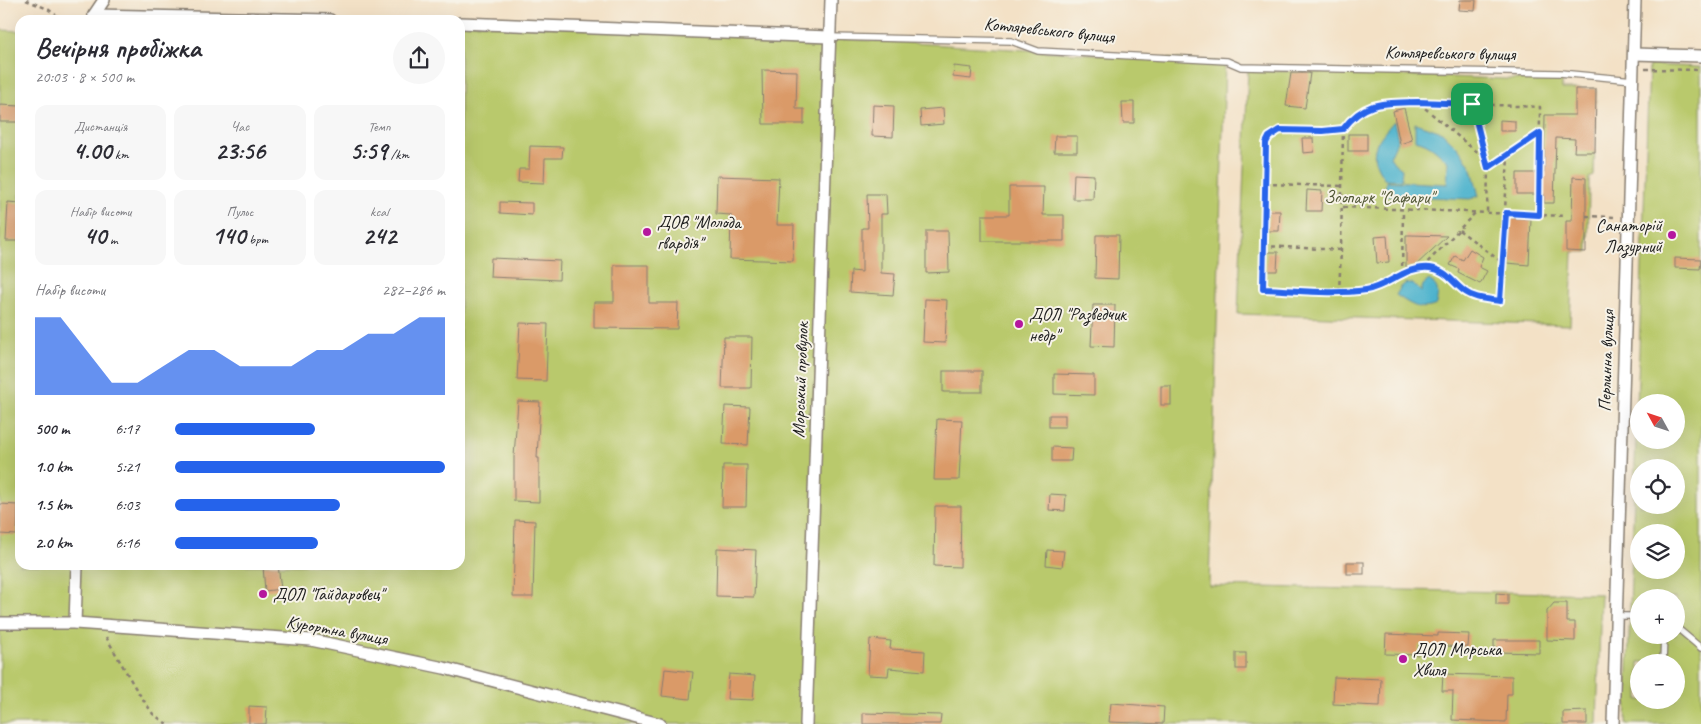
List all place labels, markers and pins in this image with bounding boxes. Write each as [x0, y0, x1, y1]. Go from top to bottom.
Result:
pin [1451, 83, 1493, 125]
place label: ДОВ "Молода гвардія" [657, 211, 742, 254]
place label: Санаторій Лазурний [1596, 214, 1663, 258]
marker: ДОВ "Молода гвардія" [641, 226, 653, 238]
marker: Санаторій Лазурний [1666, 229, 1678, 241]
place label: ДОЛ "Разведчик недр" [1029, 303, 1127, 346]
marker: ДОЛ "Разведчик недр" [1013, 318, 1025, 330]
place label: ДОЛ "Гайдаровец" [273, 583, 387, 605]
marker: ДОЛ "Гайдаровец" [257, 588, 269, 600]
place label: ДОЛ Морська Хвиля [1413, 638, 1503, 681]
marker: ДОЛ Морська Хвиля [1397, 653, 1409, 665]

